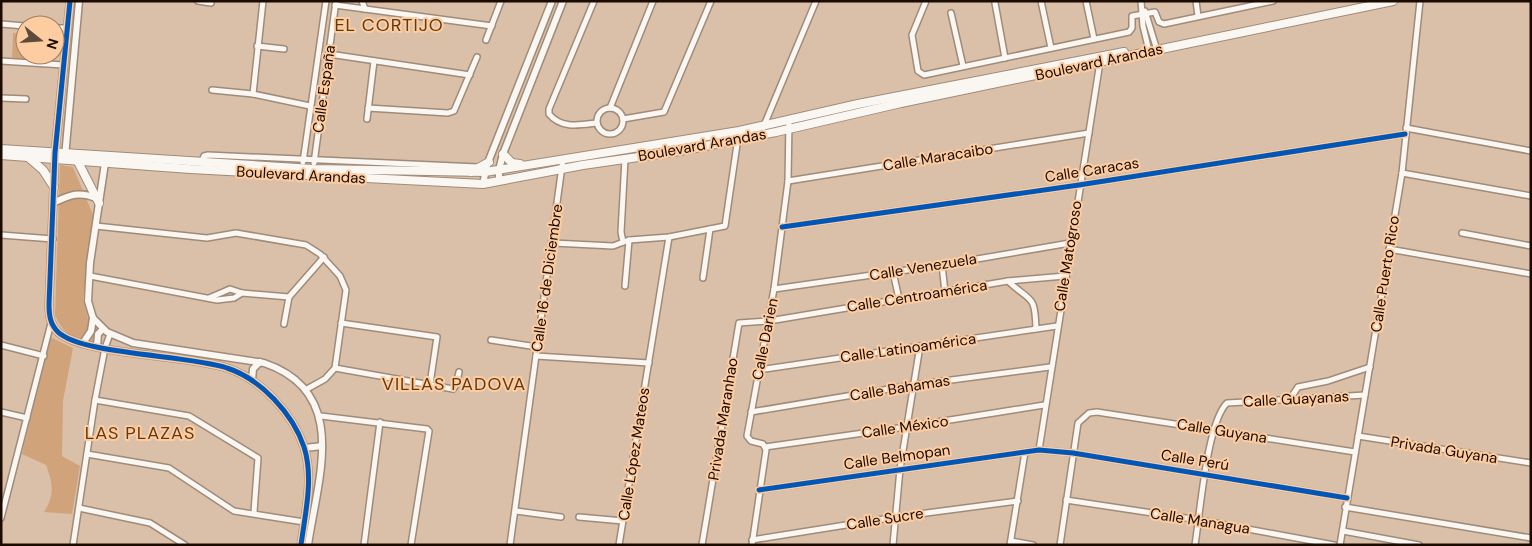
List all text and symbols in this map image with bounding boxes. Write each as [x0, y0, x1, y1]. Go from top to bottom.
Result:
district label: EL CORTIJO [334, 13, 444, 37]
north arrow [15, 15, 65, 65]
text: N [42, 36, 63, 51]
street label: Boulevard Arandas [1033, 39, 1165, 85]
street label: Calle España [308, 44, 340, 134]
street label: Boulevard Arandas [636, 124, 768, 166]
street label: Calle Maracaibo [882, 138, 995, 176]
street label: Calle Caracas [1044, 153, 1140, 187]
street label: Boulevard Arandas [236, 162, 366, 188]
street label: Calle Matogroso [1049, 199, 1087, 313]
street label: Calle 16 de Diciembre [527, 203, 567, 353]
street label: Calle Puerto Rico [1366, 214, 1404, 334]
street label: Calle Venezuela [868, 249, 978, 285]
street label: Calle Centroamérica [845, 275, 989, 317]
street label: Calle Darien [747, 296, 783, 382]
street label: Calle Latinoamérica [839, 329, 977, 367]
street label: Privada Maranhao [703, 356, 743, 482]
street label: Calle Bahamas [848, 370, 952, 406]
district label: VILLAS PADOVA [382, 372, 526, 396]
street label: Calle López Mateos [614, 386, 654, 522]
street label: Calle Guayanas [1242, 386, 1350, 412]
street label: Calle México [860, 411, 950, 443]
street label: Calle Guyana [1176, 414, 1268, 448]
district label: LAS PLAZAS [85, 421, 195, 445]
street label: Privada Guyana [1389, 432, 1499, 468]
street label: Calle Belmopan [842, 440, 952, 474]
street label: Calle Perú [1159, 445, 1231, 475]
street label: Calle Sucre [845, 503, 925, 535]
street label: Calle Managua [1149, 503, 1251, 539]

